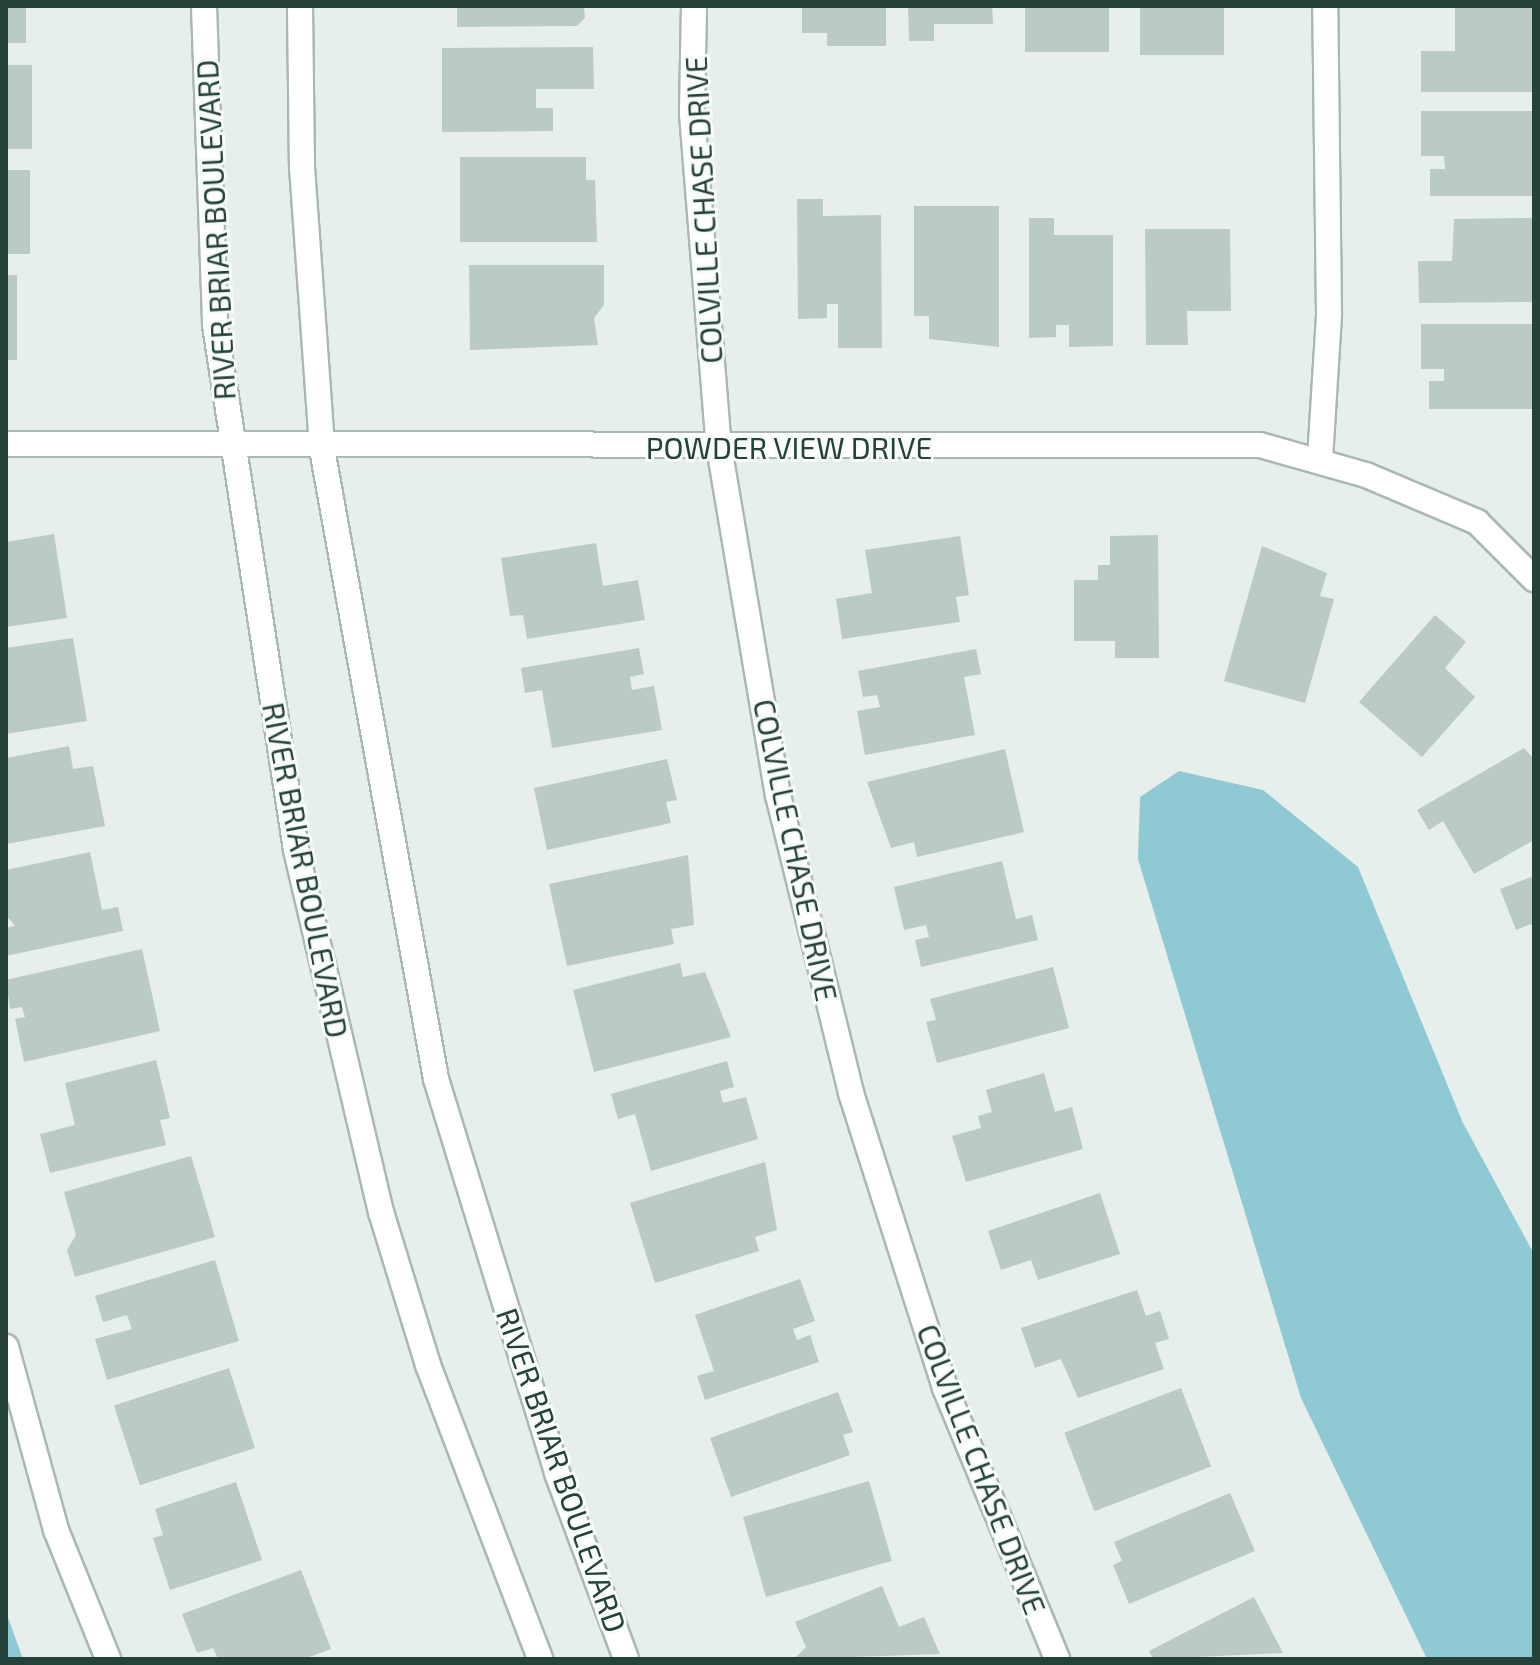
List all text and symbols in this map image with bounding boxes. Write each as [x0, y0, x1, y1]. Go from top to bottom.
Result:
street label: COLVILLE CHASE DRIVE [677, 55, 729, 365]
street label: RIVER BRIAR BOULEVARD [188, 59, 242, 401]
street label: POWDER VIEW DRIVE [645, 429, 933, 465]
street label: COLVILLE CHASE DRIVE [746, 696, 846, 1004]
street label: RIVER BRIAR BOULEVARD [256, 699, 356, 1041]
street label: RIVER BRIAR BOULEVARD [490, 1303, 634, 1637]
street label: COLVILLE CHASE DRIVE [910, 1319, 1054, 1619]

